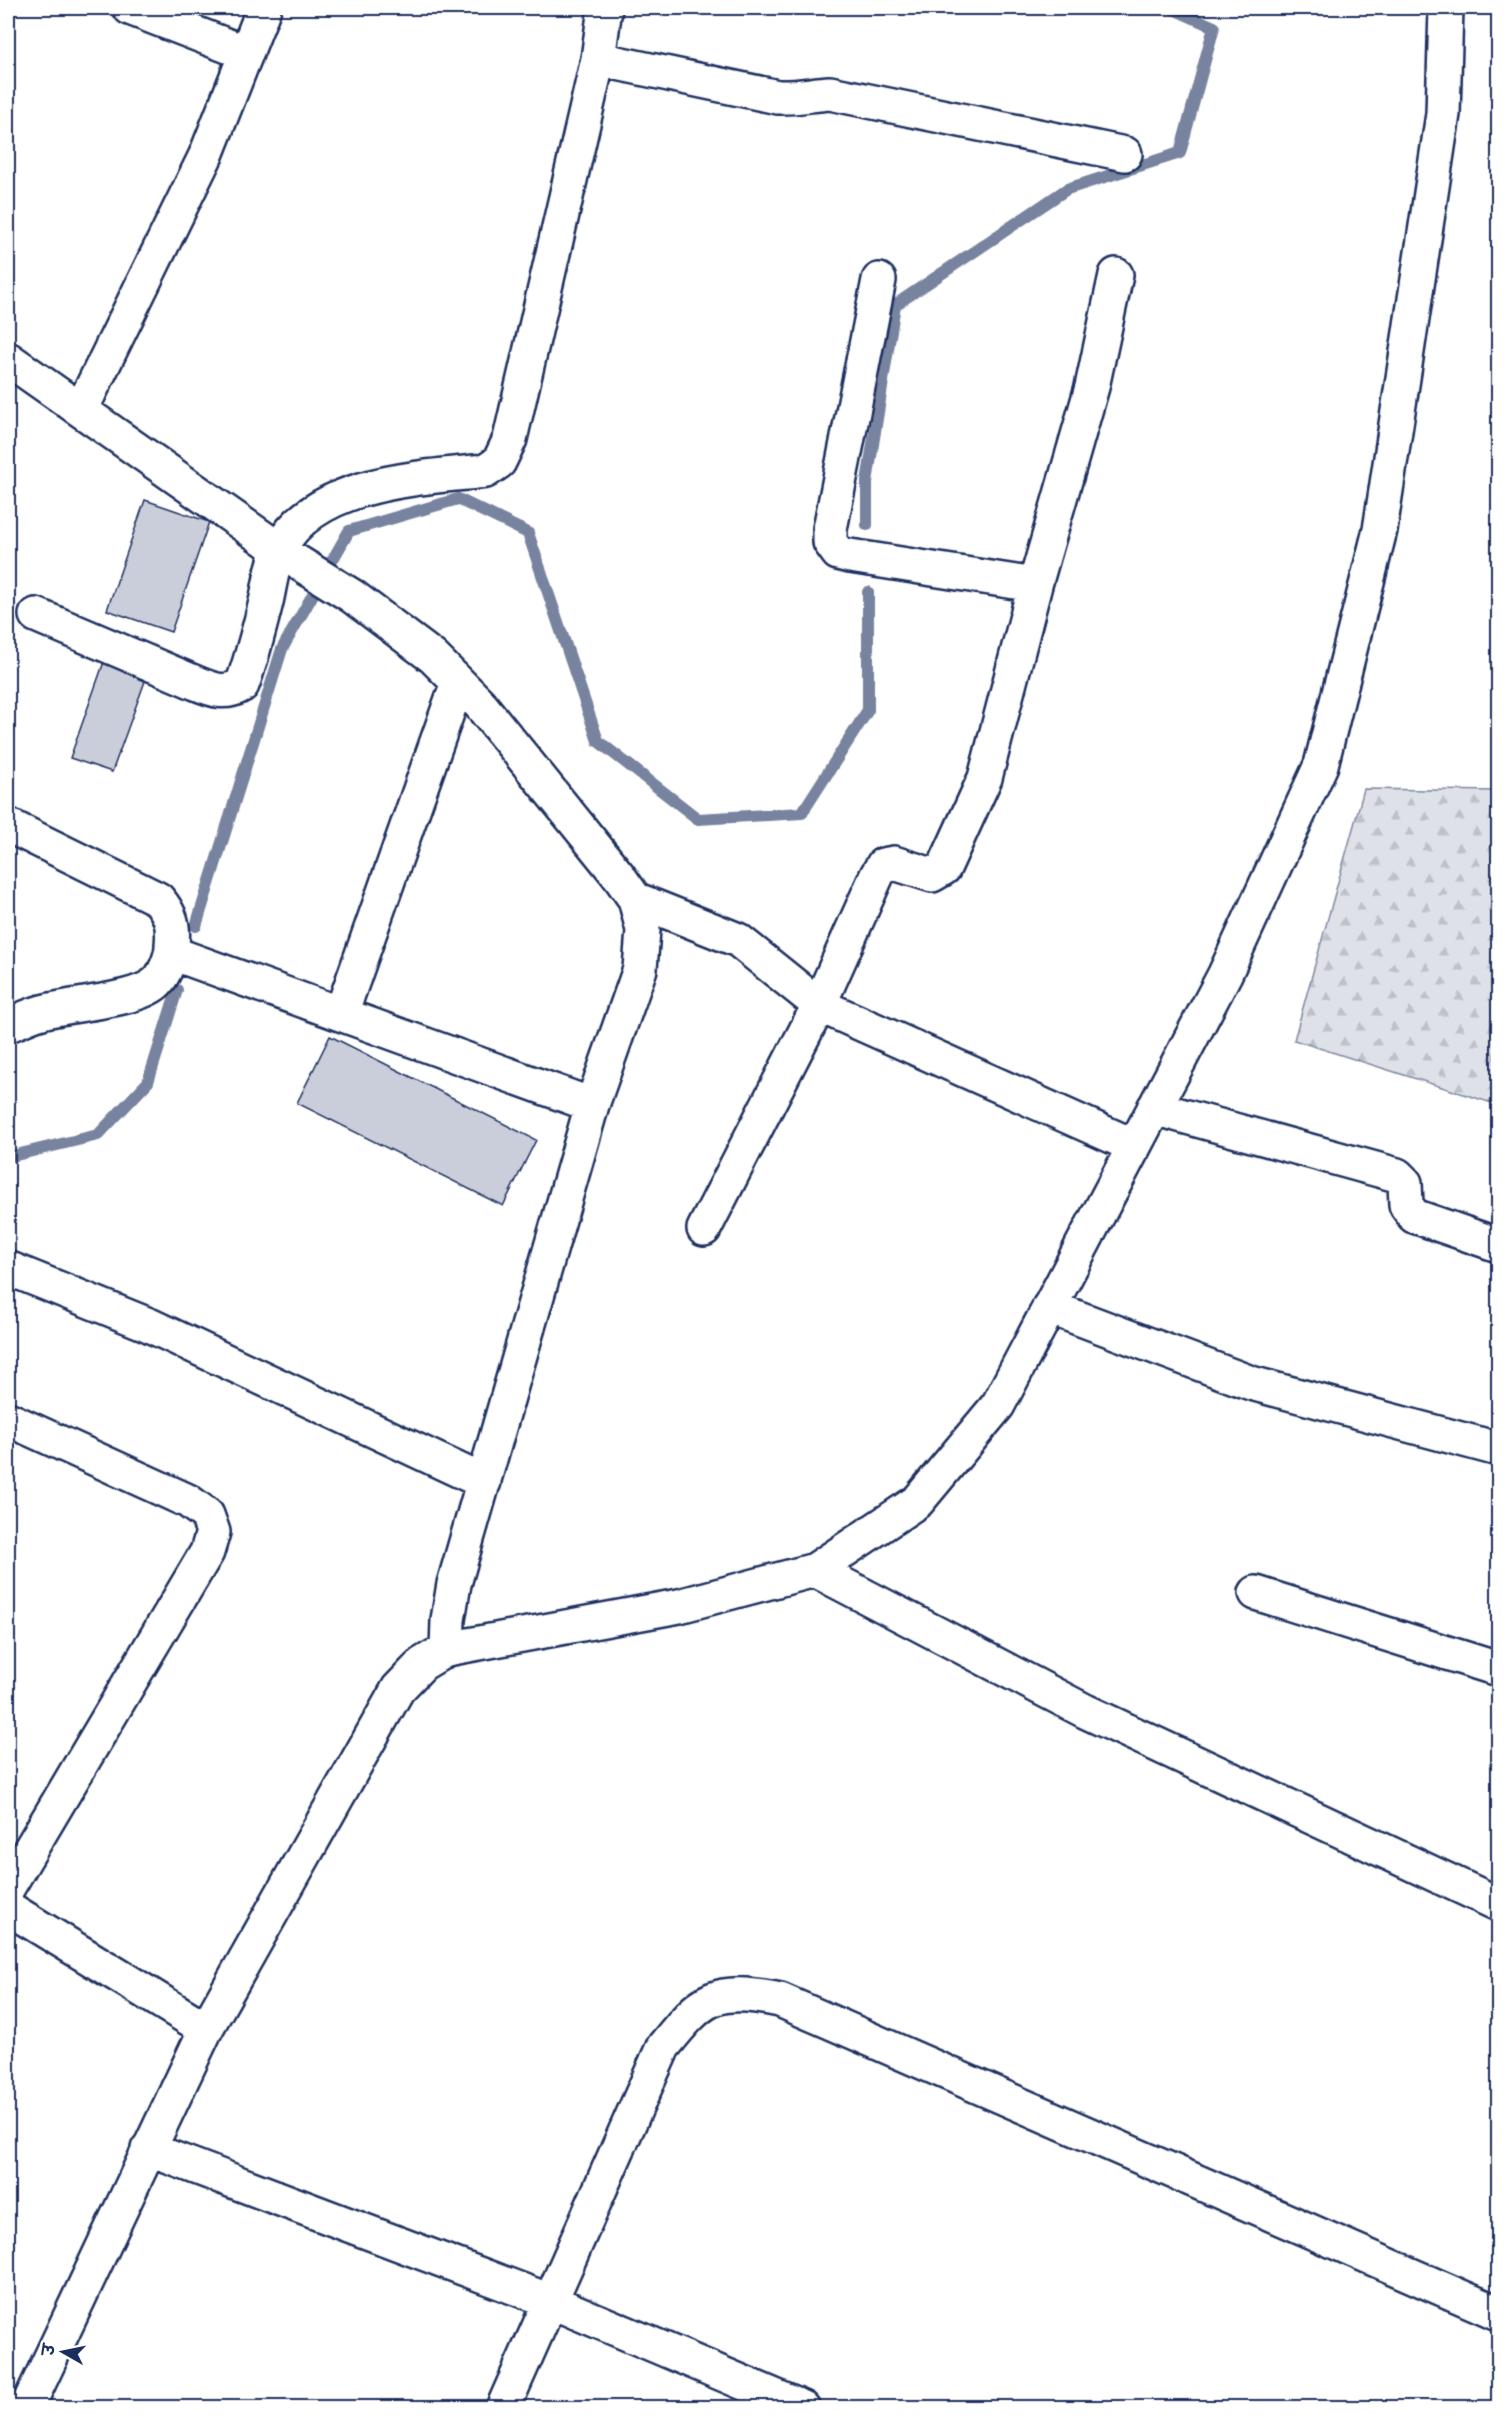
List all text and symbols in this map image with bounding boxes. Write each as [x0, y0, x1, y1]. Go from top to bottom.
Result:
north arrow [33, 2322, 93, 2382]
text: उ [38, 2342, 59, 2358]

